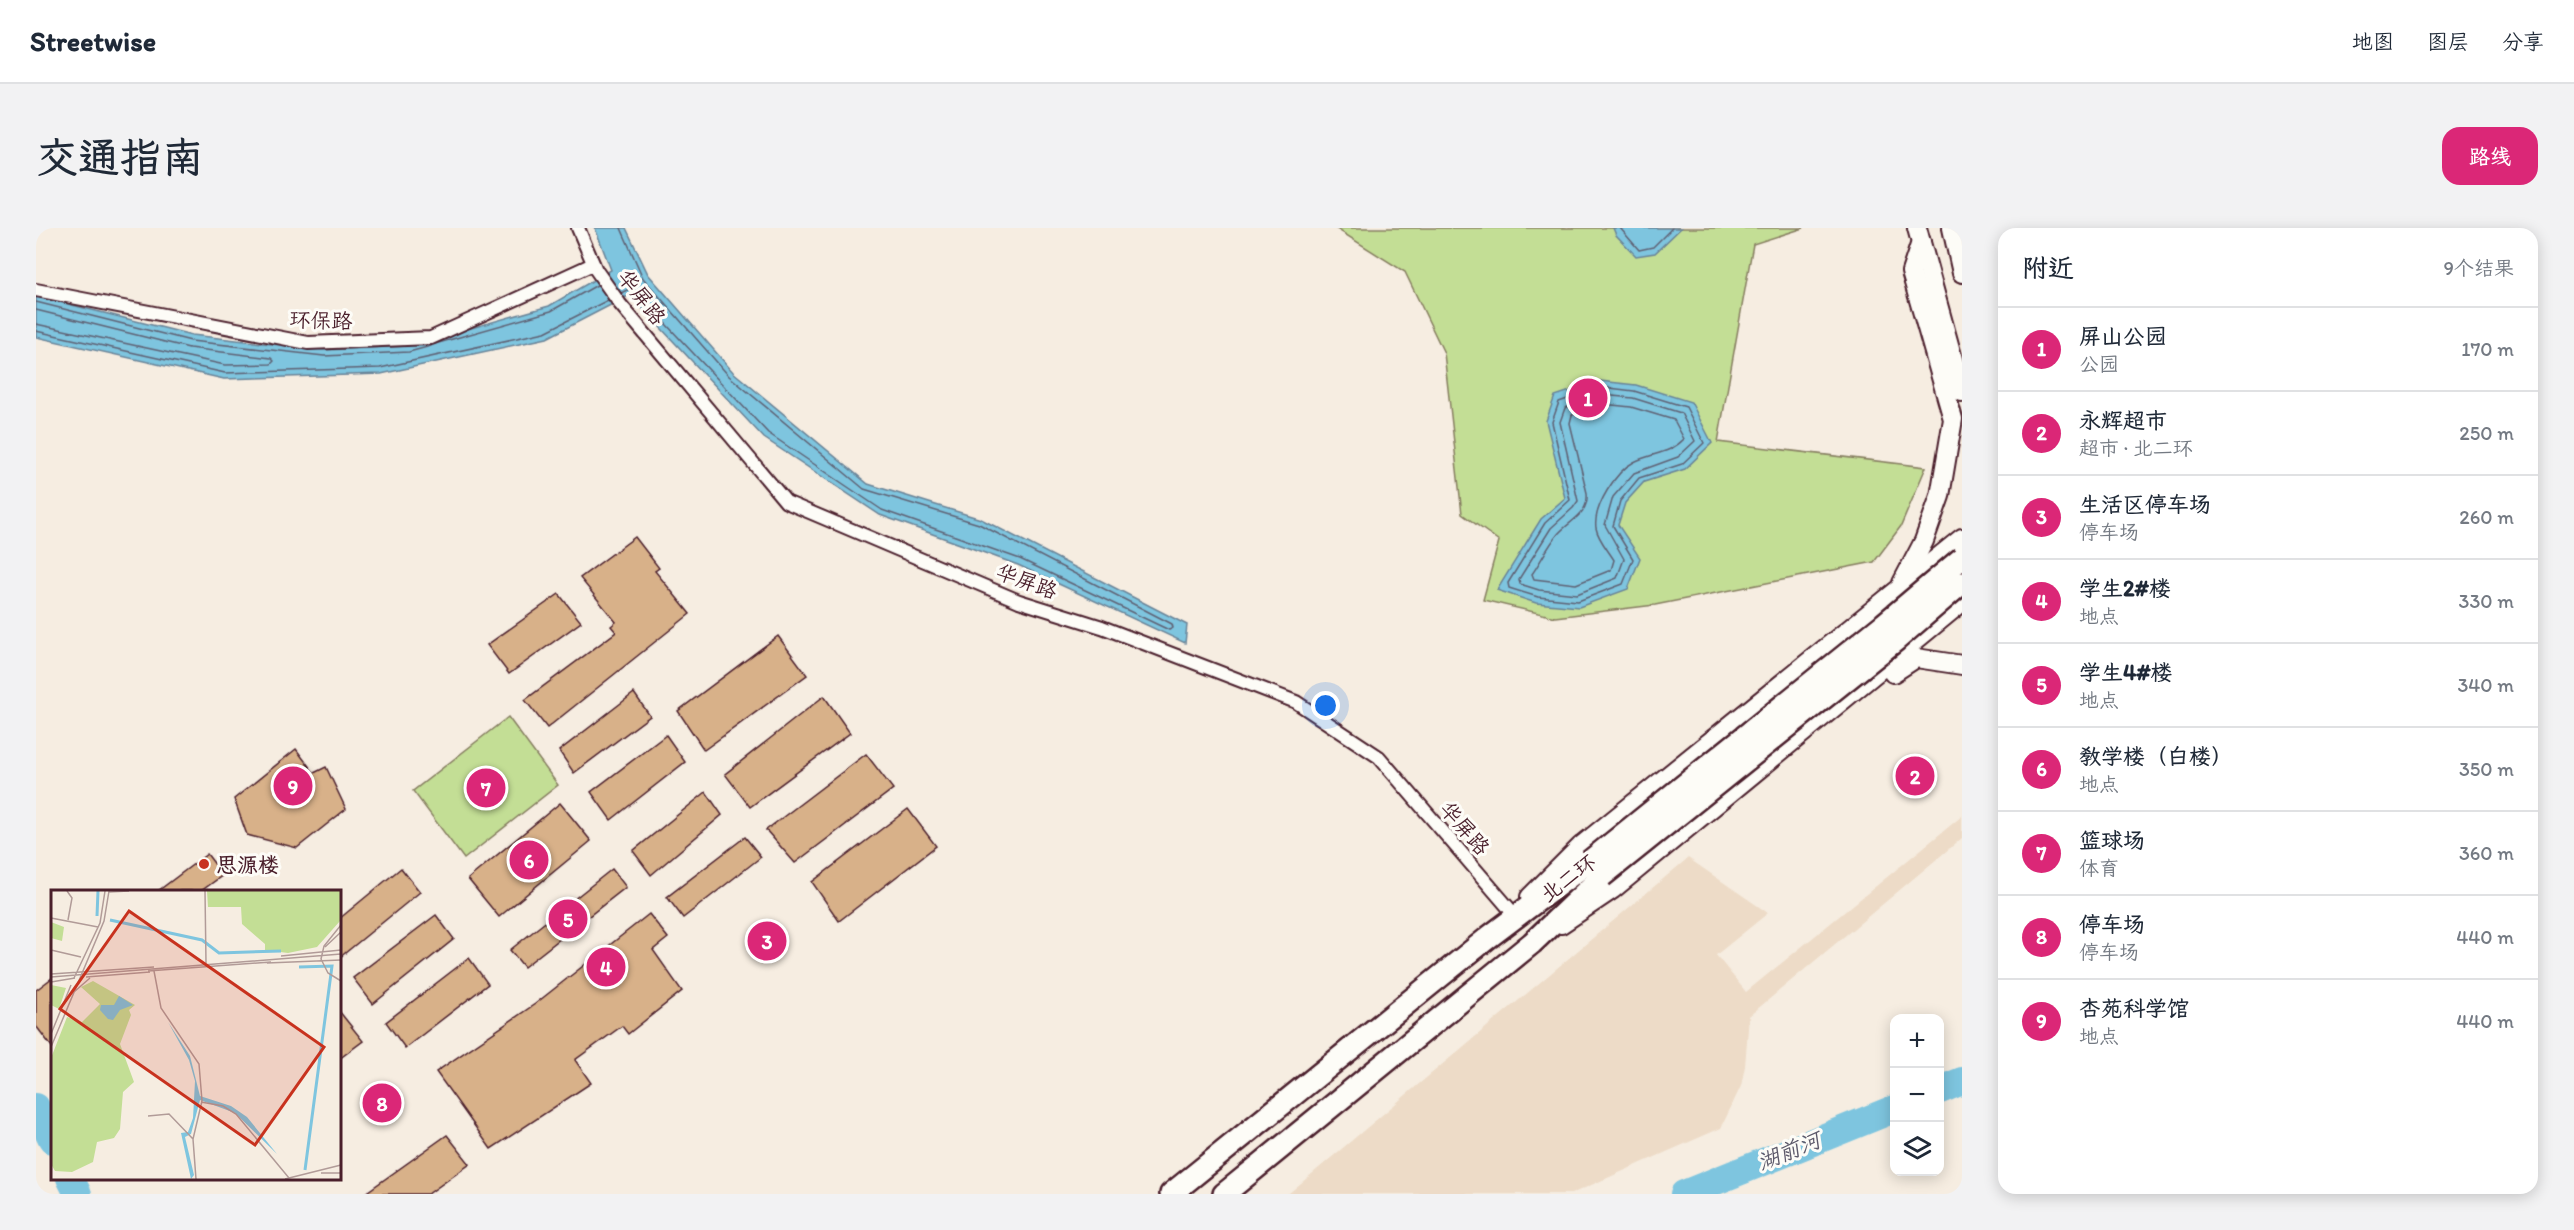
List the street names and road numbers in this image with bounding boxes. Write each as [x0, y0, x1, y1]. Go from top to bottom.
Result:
street label: 华屏路 [613, 264, 671, 330]
street label: 环保路 [289, 306, 353, 334]
street label: 华屏路 [993, 558, 1061, 604]
street label: 华屏路 [1435, 796, 1495, 860]
street label: 北二环 [1535, 849, 1601, 907]

